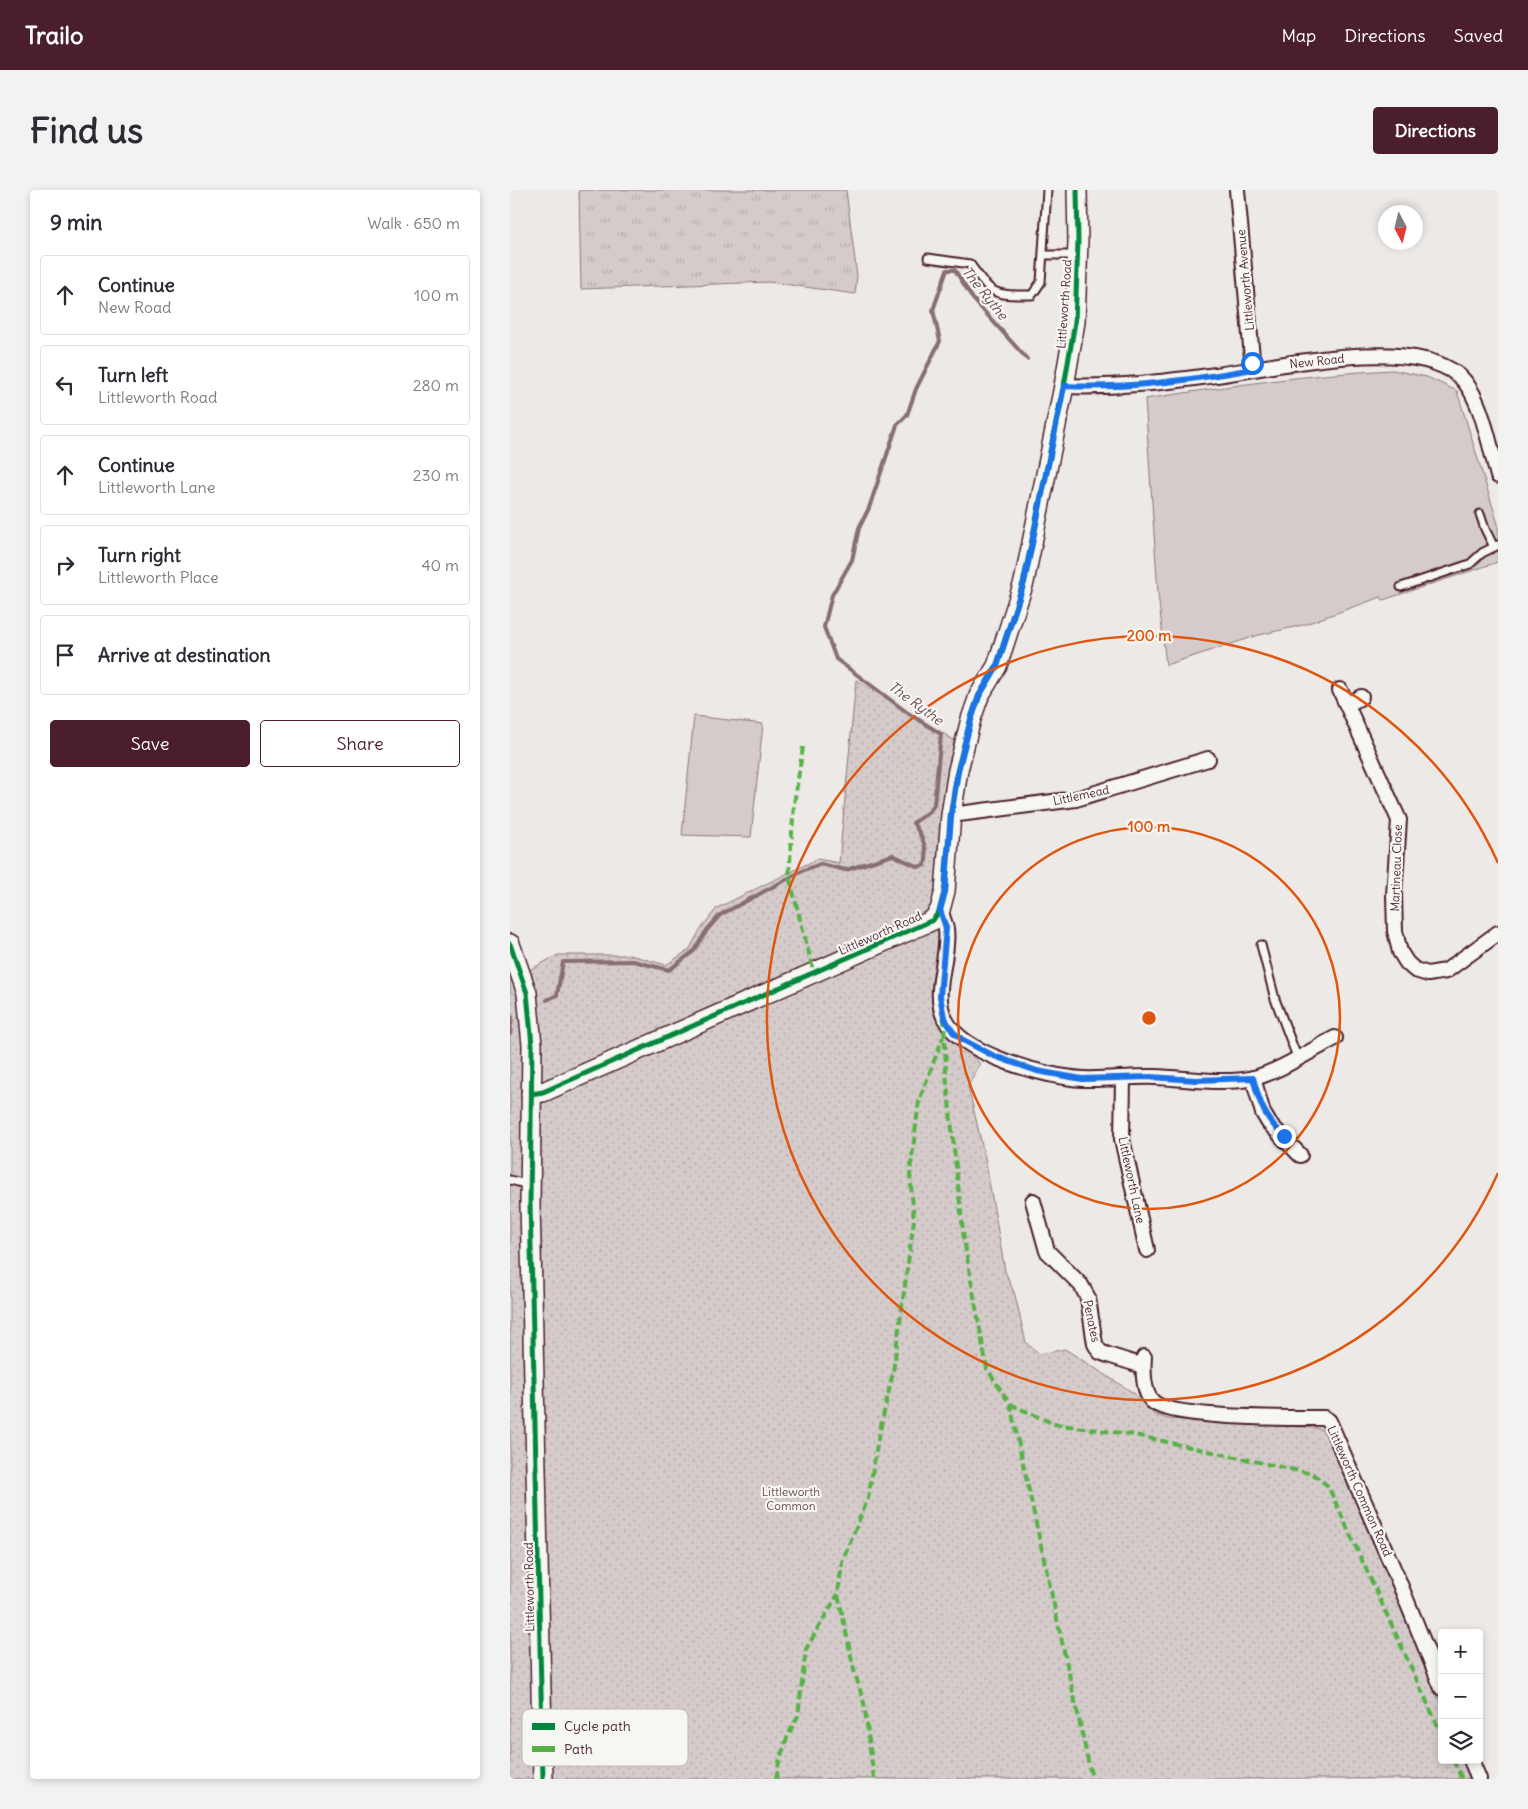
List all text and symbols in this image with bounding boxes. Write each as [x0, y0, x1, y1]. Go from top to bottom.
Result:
text: Trailo [25, 20, 83, 50]
text: Map [1281, 24, 1316, 47]
text: Directions [1344, 24, 1426, 47]
text: Saved [1454, 24, 1503, 47]
button: Directions [1373, 107, 1498, 154]
text: Find us [30, 108, 143, 152]
north arrow [1378, 205, 1423, 250]
text: 9 min [50, 209, 102, 236]
text: Walk · 650 m [367, 213, 460, 233]
street label: Littleworth Avenue [1233, 229, 1257, 331]
street label: Littleworth Road [1053, 259, 1075, 349]
water label: The Rythe [958, 263, 1013, 324]
text: Continue [98, 273, 175, 297]
icon: ahead [51, 281, 79, 309]
text: 100 m [414, 285, 459, 305]
text: New Road [98, 297, 171, 317]
street label: New Road [1289, 351, 1345, 371]
route start [1241, 352, 1264, 375]
text: Turn left [98, 363, 168, 387]
icon: left [51, 371, 79, 399]
text: 280 m [413, 375, 459, 395]
text: Littleworth Road [98, 387, 217, 407]
text: Continue [98, 453, 175, 477]
icon: ahead [51, 461, 79, 489]
text: 230 m [413, 465, 459, 485]
text: Littleworth Lane [98, 477, 215, 497]
text: Turn right [98, 543, 181, 567]
icon: right [51, 551, 79, 579]
text: 40 m [421, 555, 459, 575]
text: Littleworth Place [98, 567, 219, 587]
text: 200 m [1127, 626, 1171, 645]
icon: arrive [51, 641, 79, 669]
text: Arrive at destination [98, 643, 271, 667]
water label: The Rythe [885, 677, 948, 730]
button: Save [50, 720, 250, 767]
button: Share [260, 720, 460, 767]
street label: Littlemead [1051, 782, 1111, 808]
text: 100 m [1128, 817, 1170, 836]
street label: Martineau Close [1387, 824, 1405, 912]
street label: Littleworth Road [836, 908, 924, 958]
centre of rings [1140, 1009, 1158, 1027]
route end [1273, 1125, 1296, 1148]
street label: Littleworth Lane [1116, 1135, 1148, 1225]
street label: Penates [1080, 1298, 1104, 1344]
street label: Littleworth Common Road [1324, 1423, 1396, 1559]
park label: Littleworth Common [762, 1484, 820, 1513]
street label: Littleworth Road [521, 1542, 537, 1632]
map controls [1438, 1629, 1483, 1764]
button: + [1438, 1629, 1483, 1674]
button: − [1438, 1674, 1483, 1719]
legend [522, 1709, 688, 1766]
text: Cycle path [564, 1717, 631, 1735]
button: layers [1438, 1719, 1483, 1764]
text: Path [564, 1740, 593, 1758]

